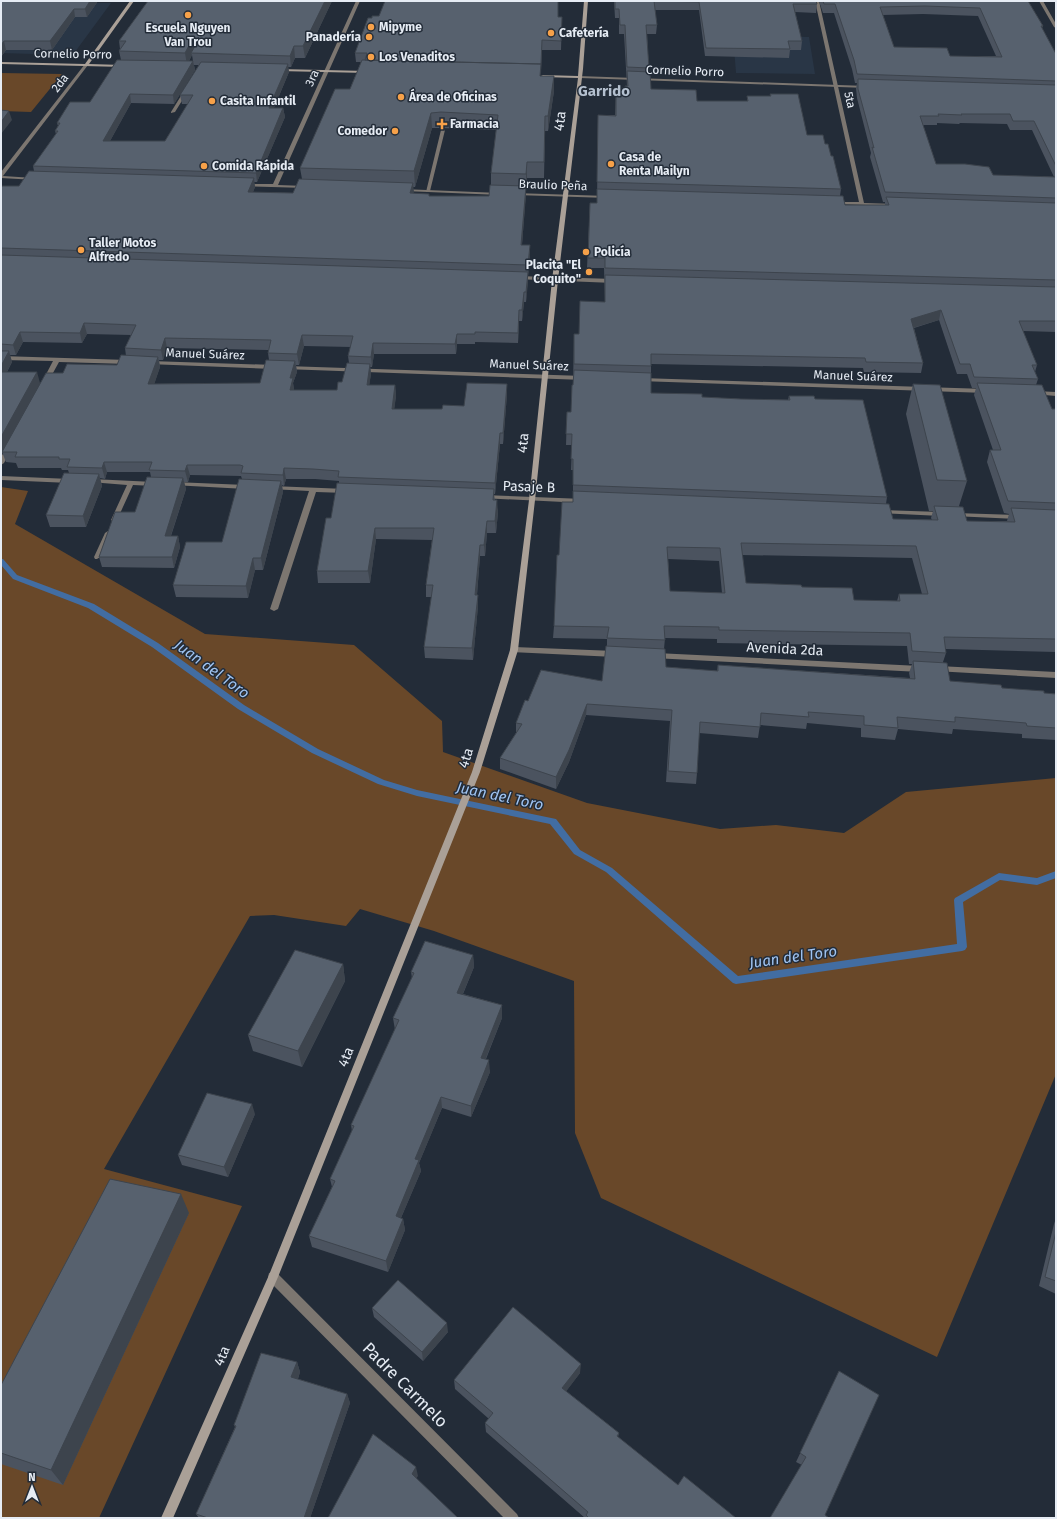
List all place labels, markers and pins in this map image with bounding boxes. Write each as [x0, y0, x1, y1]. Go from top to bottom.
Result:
marker: Escuela Nguyen Van Trou [183, 10, 193, 20]
place label: Mipyme [379, 20, 422, 34]
place label: Escuela Nguyen Van Trou [145, 21, 231, 49]
marker: Mipyme [366, 22, 376, 32]
place label: Cafetería [559, 26, 609, 40]
marker: Cafetería [546, 28, 556, 38]
place label: Panadería [306, 30, 361, 44]
marker: Panadería [364, 32, 374, 42]
place label: Los Venaditos [379, 50, 455, 64]
marker: Los Venaditos [366, 52, 376, 62]
place label: Área de Oficinas [408, 88, 497, 104]
marker: Área de Oficinas [396, 92, 406, 102]
place label: Casita Infantil [220, 94, 296, 108]
marker: Casita Infantil [207, 96, 217, 106]
place label: Farmacia [450, 117, 499, 131]
marker: Farmacia [437, 119, 447, 129]
place label: Comedor [338, 124, 387, 138]
marker: Comedor [390, 126, 400, 136]
place label: Casa de Renta Mailyn [619, 150, 690, 178]
place label: Comida Rápida [212, 159, 294, 173]
marker: Casa de Renta Mailyn [606, 159, 616, 169]
marker: Comida Rápida [199, 161, 209, 171]
place label: Taller Motos Alfredo [88, 236, 157, 264]
marker: Taller Motos Alfredo [76, 245, 86, 255]
place label: Policía [594, 245, 631, 259]
marker: Policía [581, 247, 591, 257]
place label: Placita "El Coquito" [526, 258, 581, 286]
marker: Placita "El Coquito" [584, 267, 594, 277]

